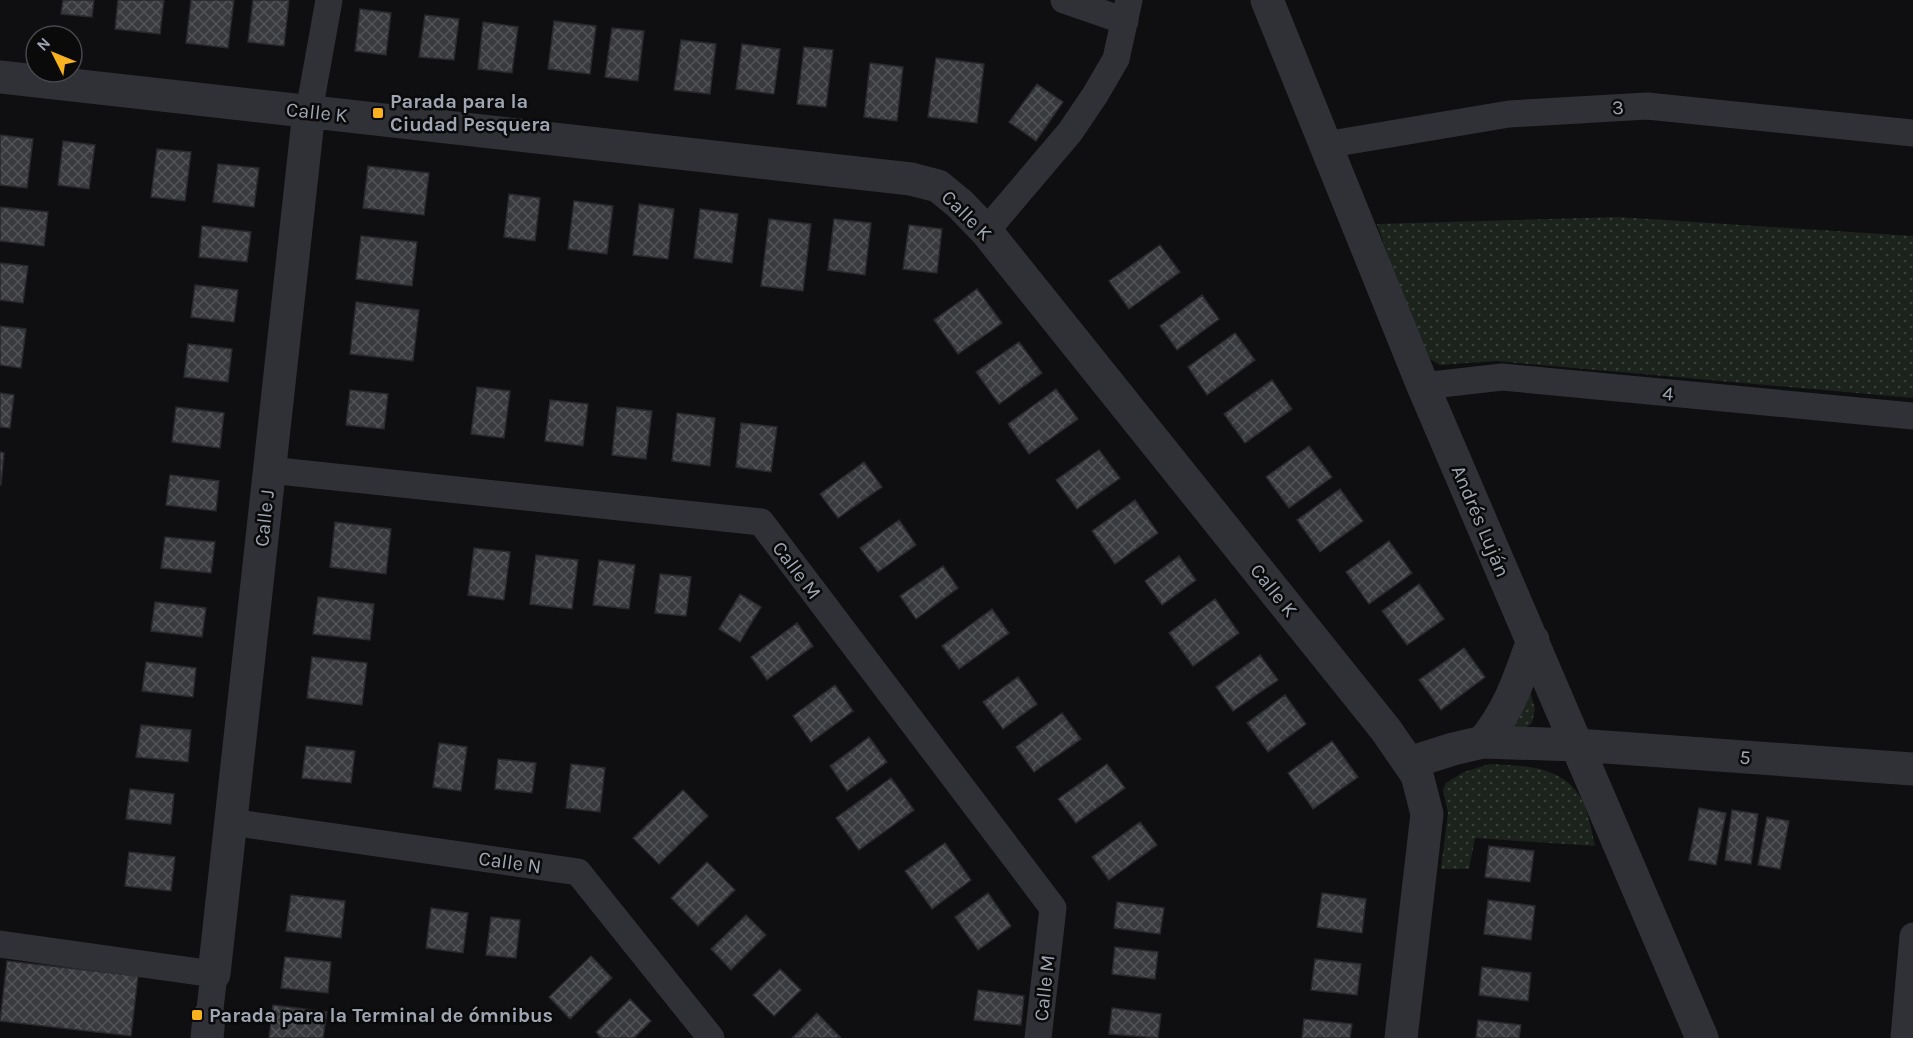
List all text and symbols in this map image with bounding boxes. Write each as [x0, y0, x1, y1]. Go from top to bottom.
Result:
north arrow [24, 24, 84, 84]
text: N [33, 33, 54, 55]
place label: Parada para la Ciudad Pesquera [390, 90, 551, 136]
street label: 3 [1611, 96, 1625, 119]
street label: Calle K [285, 98, 349, 127]
marker: Parada para la Ciudad Pesquera [371, 106, 385, 120]
street label: Calle K [937, 185, 997, 245]
street label: 4 [1661, 381, 1675, 406]
street label: Andrés Luján [1447, 462, 1514, 580]
street label: Calle J [250, 488, 279, 548]
street label: Calle M [767, 537, 826, 604]
street label: Calle K [1245, 559, 1302, 622]
street label: 5 [1739, 746, 1751, 769]
street label: Calle N [477, 847, 543, 878]
street label: Calle M [1030, 954, 1059, 1022]
place label: Parada para la Terminal de ómnibus [209, 1004, 553, 1027]
marker: Parada para la Terminal de ómnibus [190, 1008, 204, 1022]

